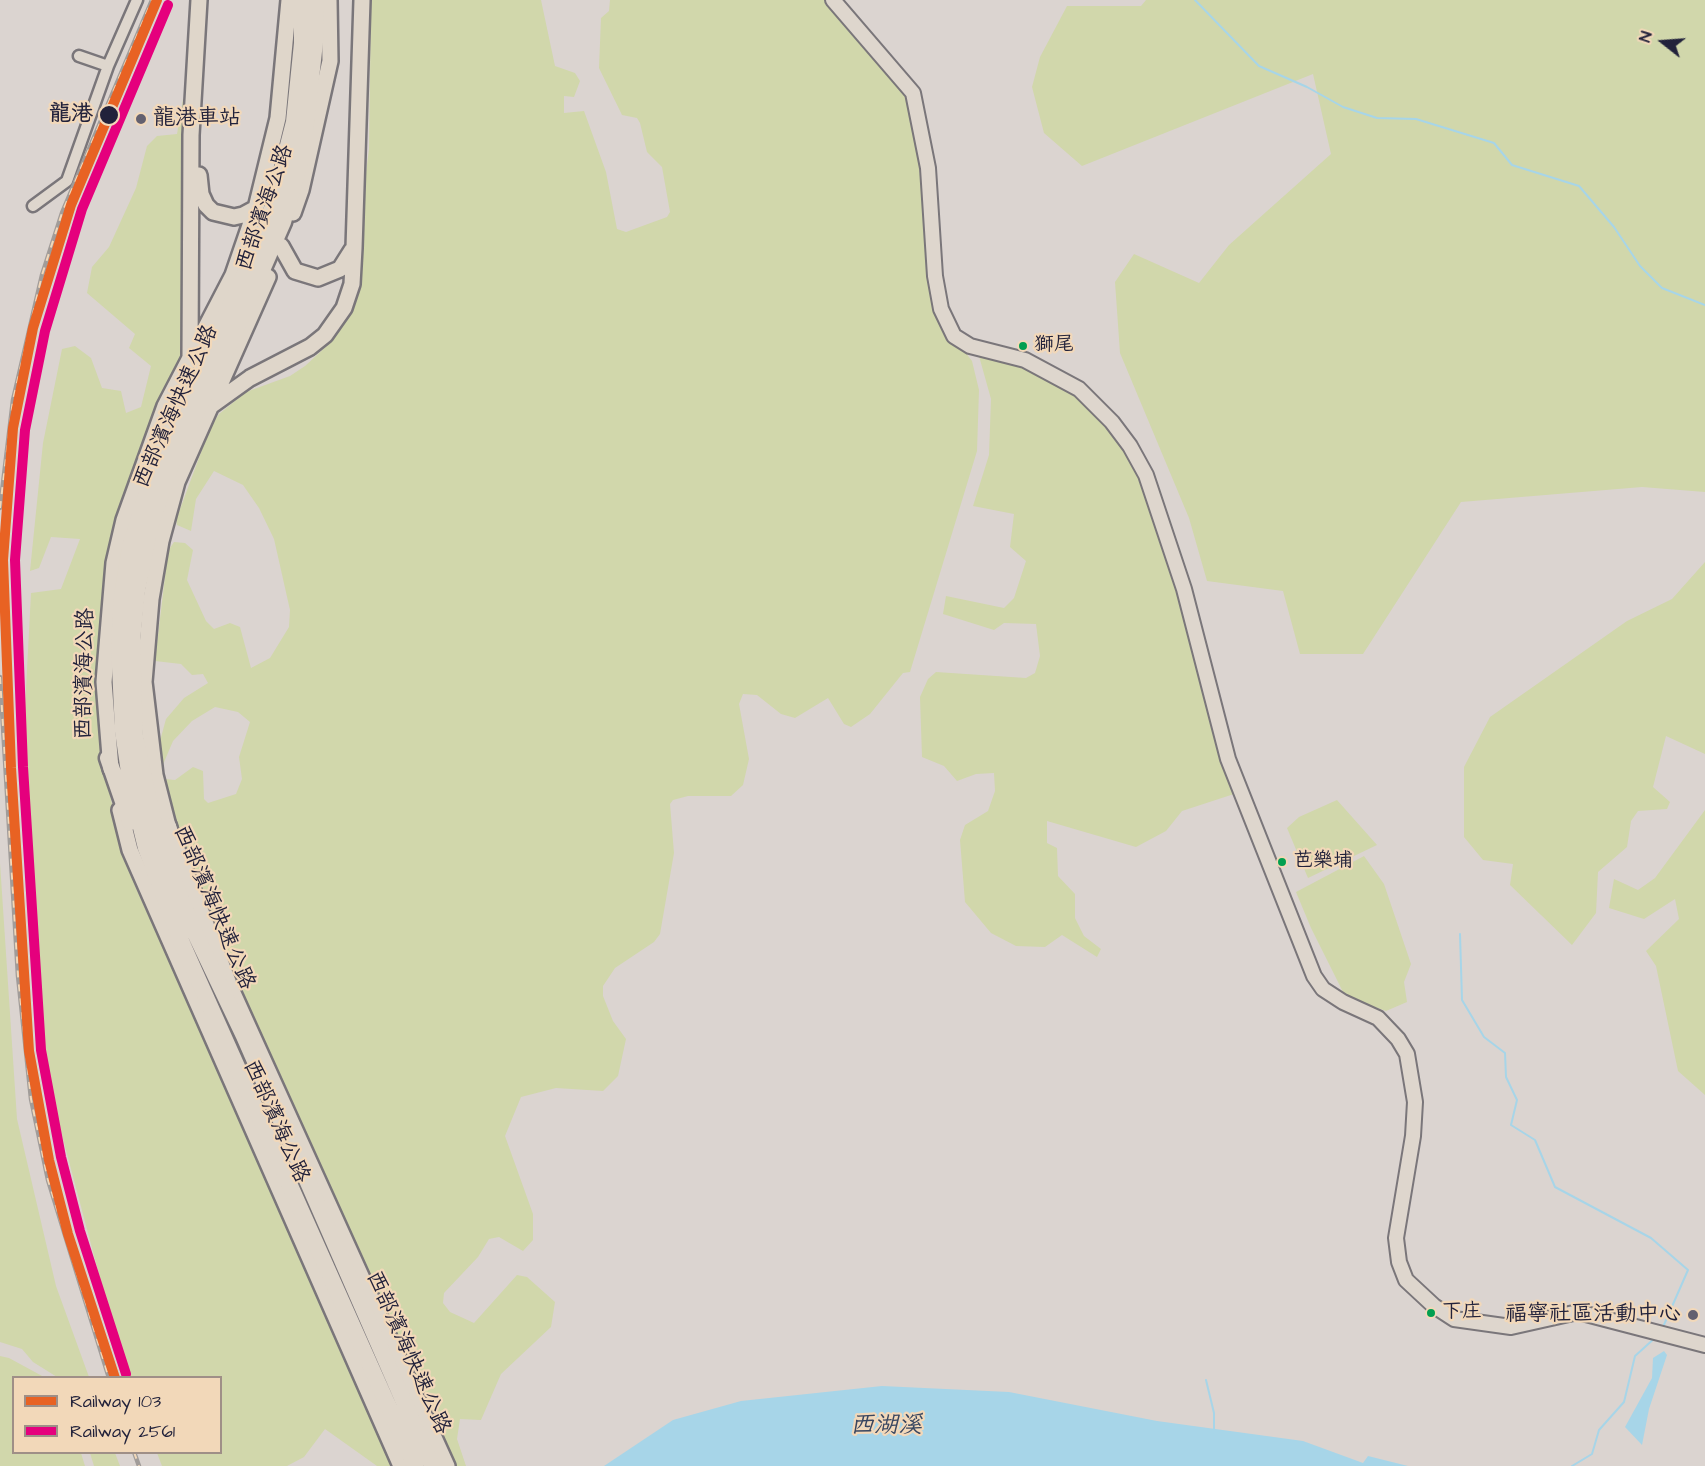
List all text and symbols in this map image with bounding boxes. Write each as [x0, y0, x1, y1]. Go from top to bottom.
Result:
north arrow [1633, 12, 1693, 72]
text: N [1634, 29, 1658, 45]
place label: 龍港 [49, 102, 93, 128]
marker: 龍港 [98, 104, 120, 126]
place label: 龍港車站 [153, 106, 241, 132]
marker: 龍港車站 [134, 112, 148, 126]
street label: 西部濱海公路 [232, 141, 300, 275]
street label: 西部濱海快速公路 [129, 321, 225, 493]
place label: 獅尾 [1034, 334, 1074, 358]
marker: 獅尾 [1017, 340, 1029, 352]
street label: 西部濱海公路 [72, 608, 100, 740]
street label: 西部濱海快速公路 [166, 822, 260, 994]
place label: 芭樂埔 [1293, 850, 1353, 874]
marker: 芭樂埔 [1276, 856, 1288, 868]
street label: 西部濱海公路 [236, 1056, 314, 1188]
street label: 西部濱海快速公路 [359, 1267, 455, 1439]
place label: 下庄 [1442, 1301, 1482, 1325]
place label: 福寧社區活動中心 [1505, 1302, 1681, 1328]
marker: 下庄 [1425, 1307, 1437, 1319]
marker: 福寧社區活動中心 [1686, 1308, 1700, 1322]
legend [12, 1376, 222, 1454]
text: Railway 103 [70, 1389, 161, 1414]
water label: 西湖溪 [850, 1413, 922, 1441]
text: Railway 2561 [70, 1419, 175, 1444]

